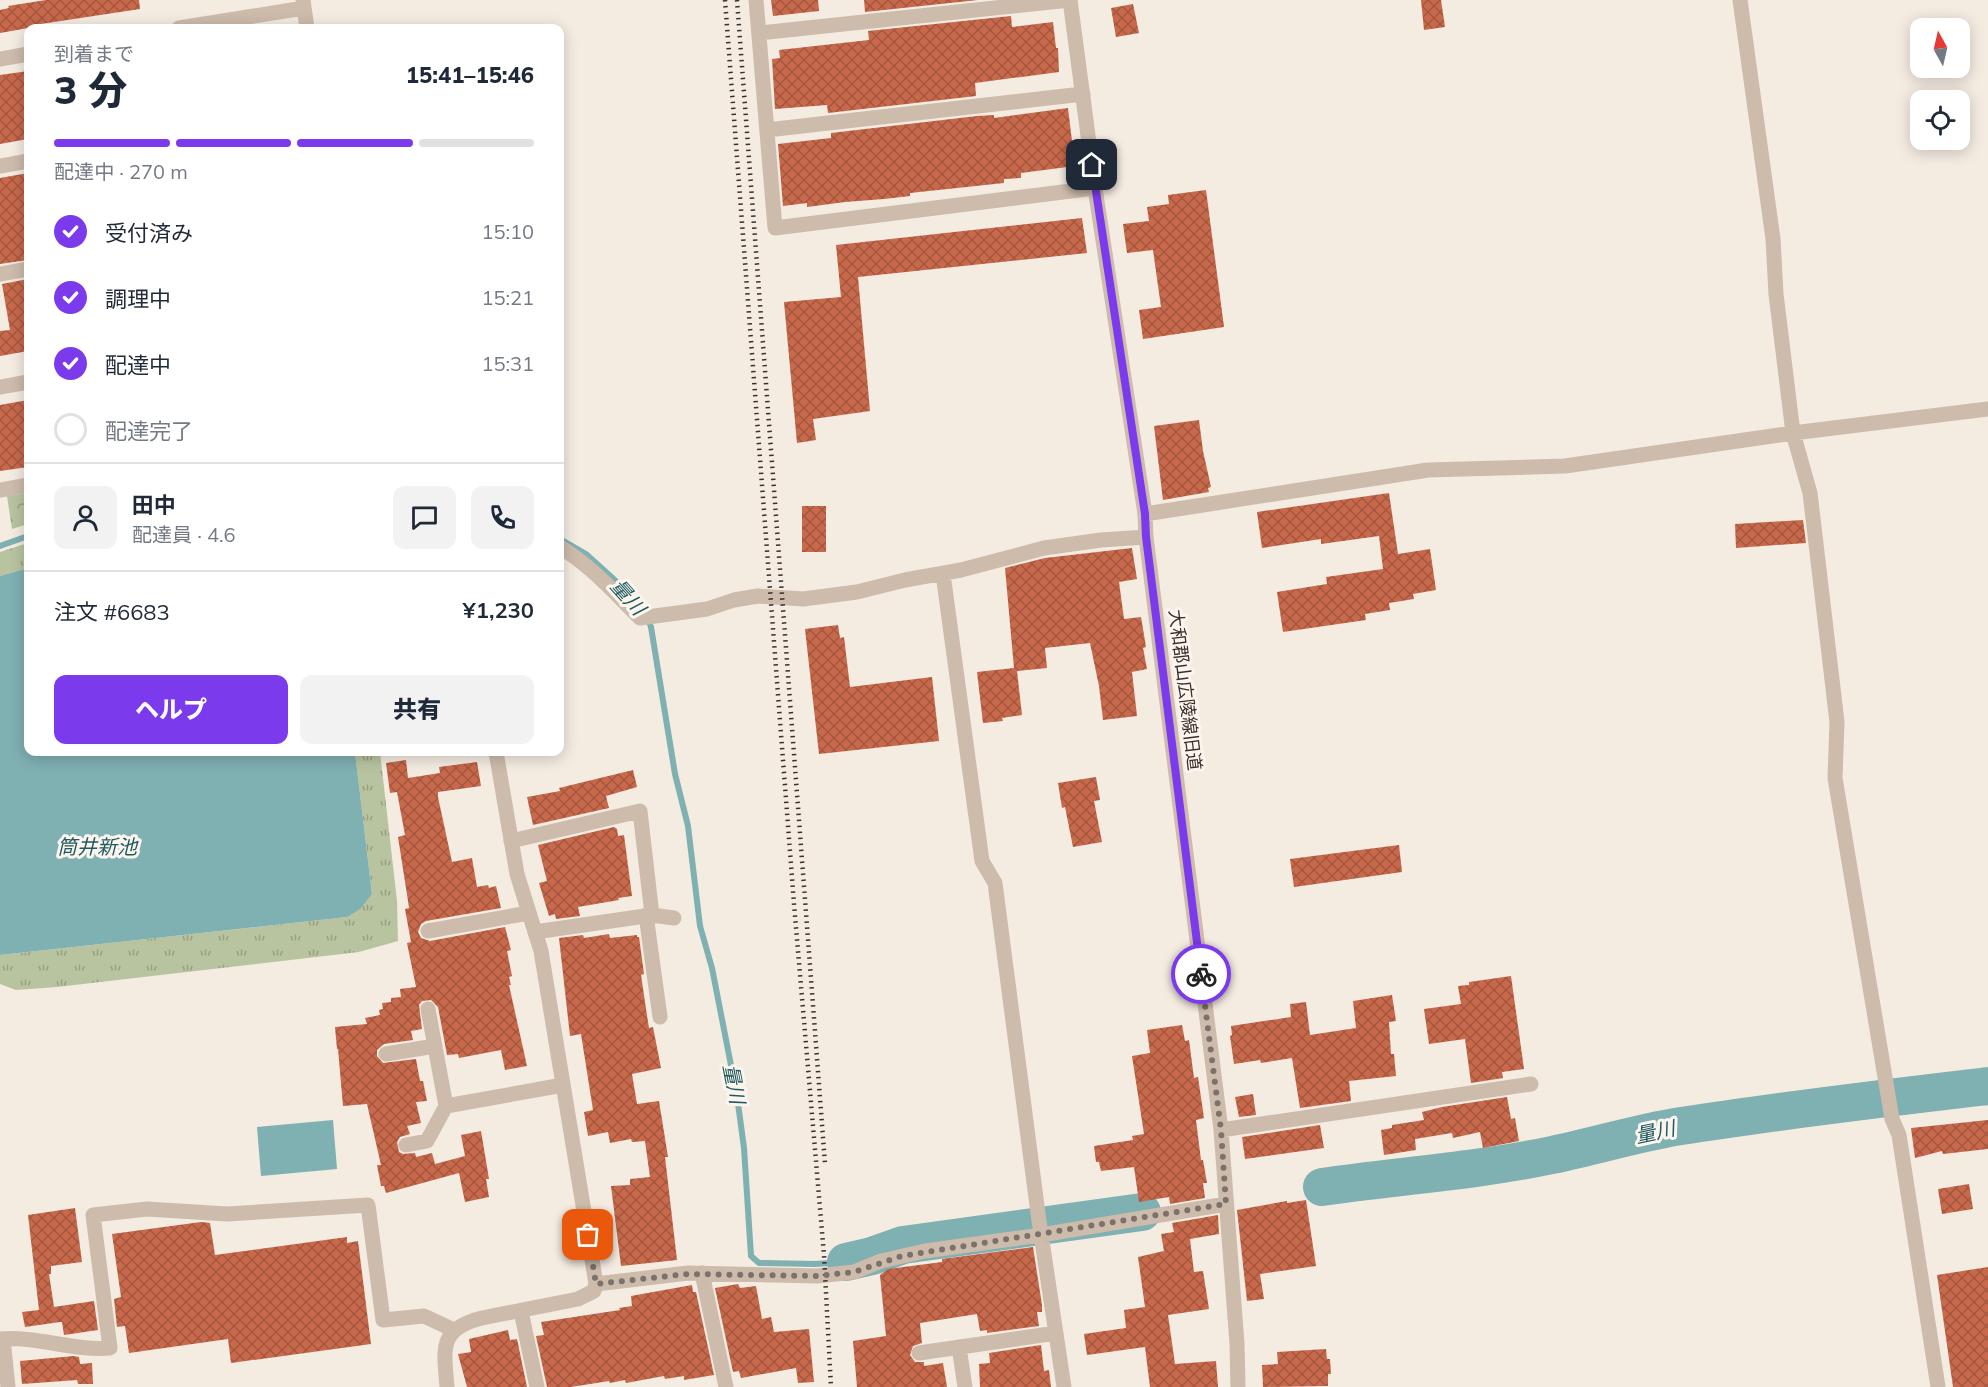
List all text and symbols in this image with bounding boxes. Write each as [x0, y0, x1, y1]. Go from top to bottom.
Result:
north arrow [1910, 18, 1970, 78]
map controls [1910, 18, 1970, 150]
text: 到着まで [54, 41, 134, 66]
text: 15:41–15:46 [406, 61, 534, 89]
text: 3 分 [54, 65, 127, 114]
button: locate [1910, 90, 1970, 150]
pin [1066, 139, 1117, 190]
icon: home [1075, 148, 1108, 181]
text: 配達中 · 270 m [54, 159, 188, 184]
icon: check [54, 215, 87, 248]
text: 受付済み [105, 219, 193, 247]
text: 15:10 [481, 219, 534, 244]
icon: check [54, 281, 87, 314]
text: 調理中 [105, 285, 171, 313]
text: 15:21 [481, 285, 534, 310]
icon: check [54, 347, 87, 380]
text: 配達中 [105, 351, 171, 379]
text: 15:31 [481, 351, 534, 376]
text: 配達完了 [105, 417, 193, 445]
button: person [54, 486, 117, 549]
button: chat [393, 486, 456, 549]
button: phone [471, 486, 534, 549]
text: 田中 [132, 491, 176, 519]
text: 配達員 · 4.6 [132, 522, 236, 547]
water label: 量川 [606, 573, 652, 621]
text: ¥1,230 [463, 596, 534, 624]
text: 注文 #6683 [54, 598, 170, 626]
street label: 大和郡山広陵線旧道 [1164, 608, 1207, 772]
button: ヘルプ [54, 675, 288, 744]
button: 共有 [300, 675, 534, 744]
water label: 筒井新池 [57, 834, 139, 859]
courier [1171, 944, 1231, 1004]
icon: bike [1185, 958, 1218, 991]
water label: 量川 [718, 1062, 751, 1108]
water label: 量川 [1633, 1115, 1679, 1148]
pin [562, 1209, 613, 1260]
icon: bag [571, 1218, 604, 1251]

